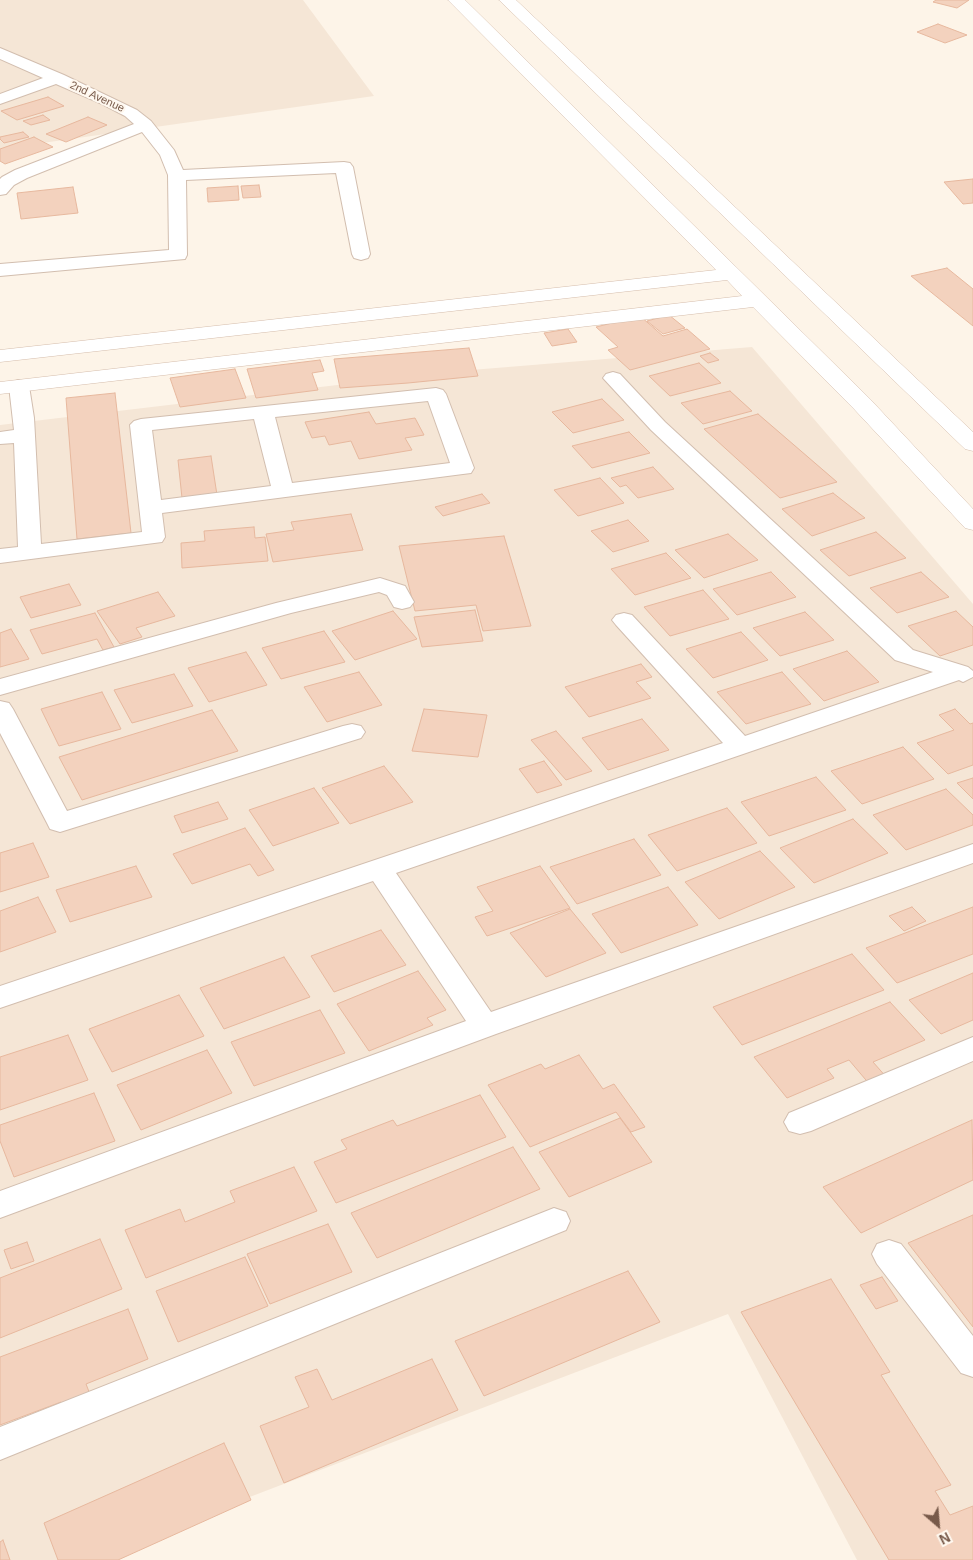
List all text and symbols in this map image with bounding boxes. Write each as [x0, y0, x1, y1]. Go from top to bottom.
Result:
street label: 2nd Avenue [68, 79, 126, 115]
north arrow [913, 1500, 963, 1550]
text: N [937, 1529, 953, 1548]

